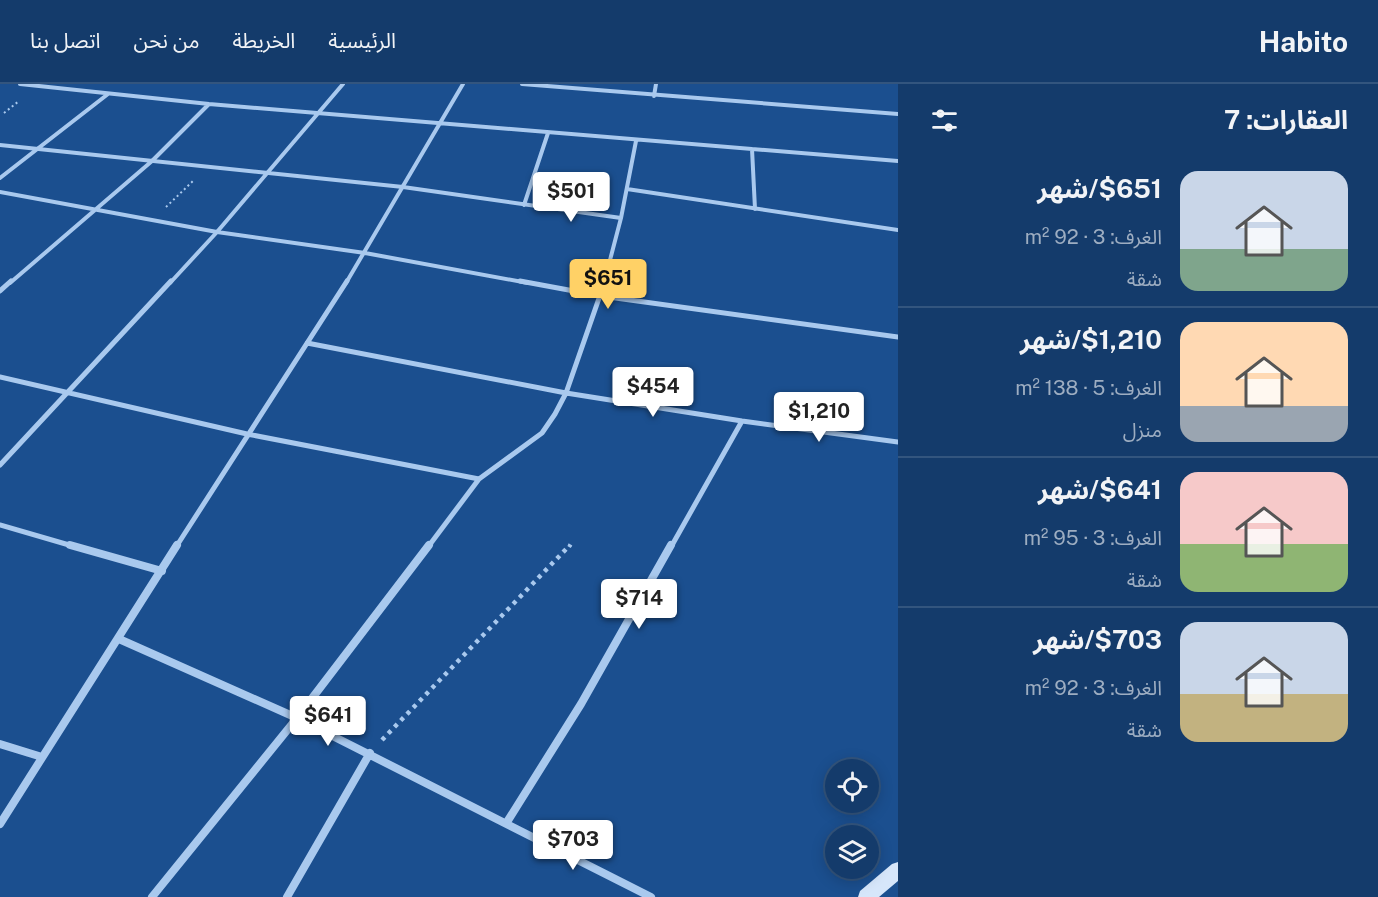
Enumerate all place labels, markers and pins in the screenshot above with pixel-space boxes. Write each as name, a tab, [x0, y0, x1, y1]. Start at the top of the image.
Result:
pin: $501	[535, 172, 607, 223]
pin: $651	[572, 259, 644, 310]
pin: $454	[617, 367, 689, 418]
pin: $1,210	[770, 392, 868, 443]
pin: $714	[603, 579, 675, 630]
pin: $641	[292, 696, 364, 747]
pin: $703	[537, 820, 609, 871]

